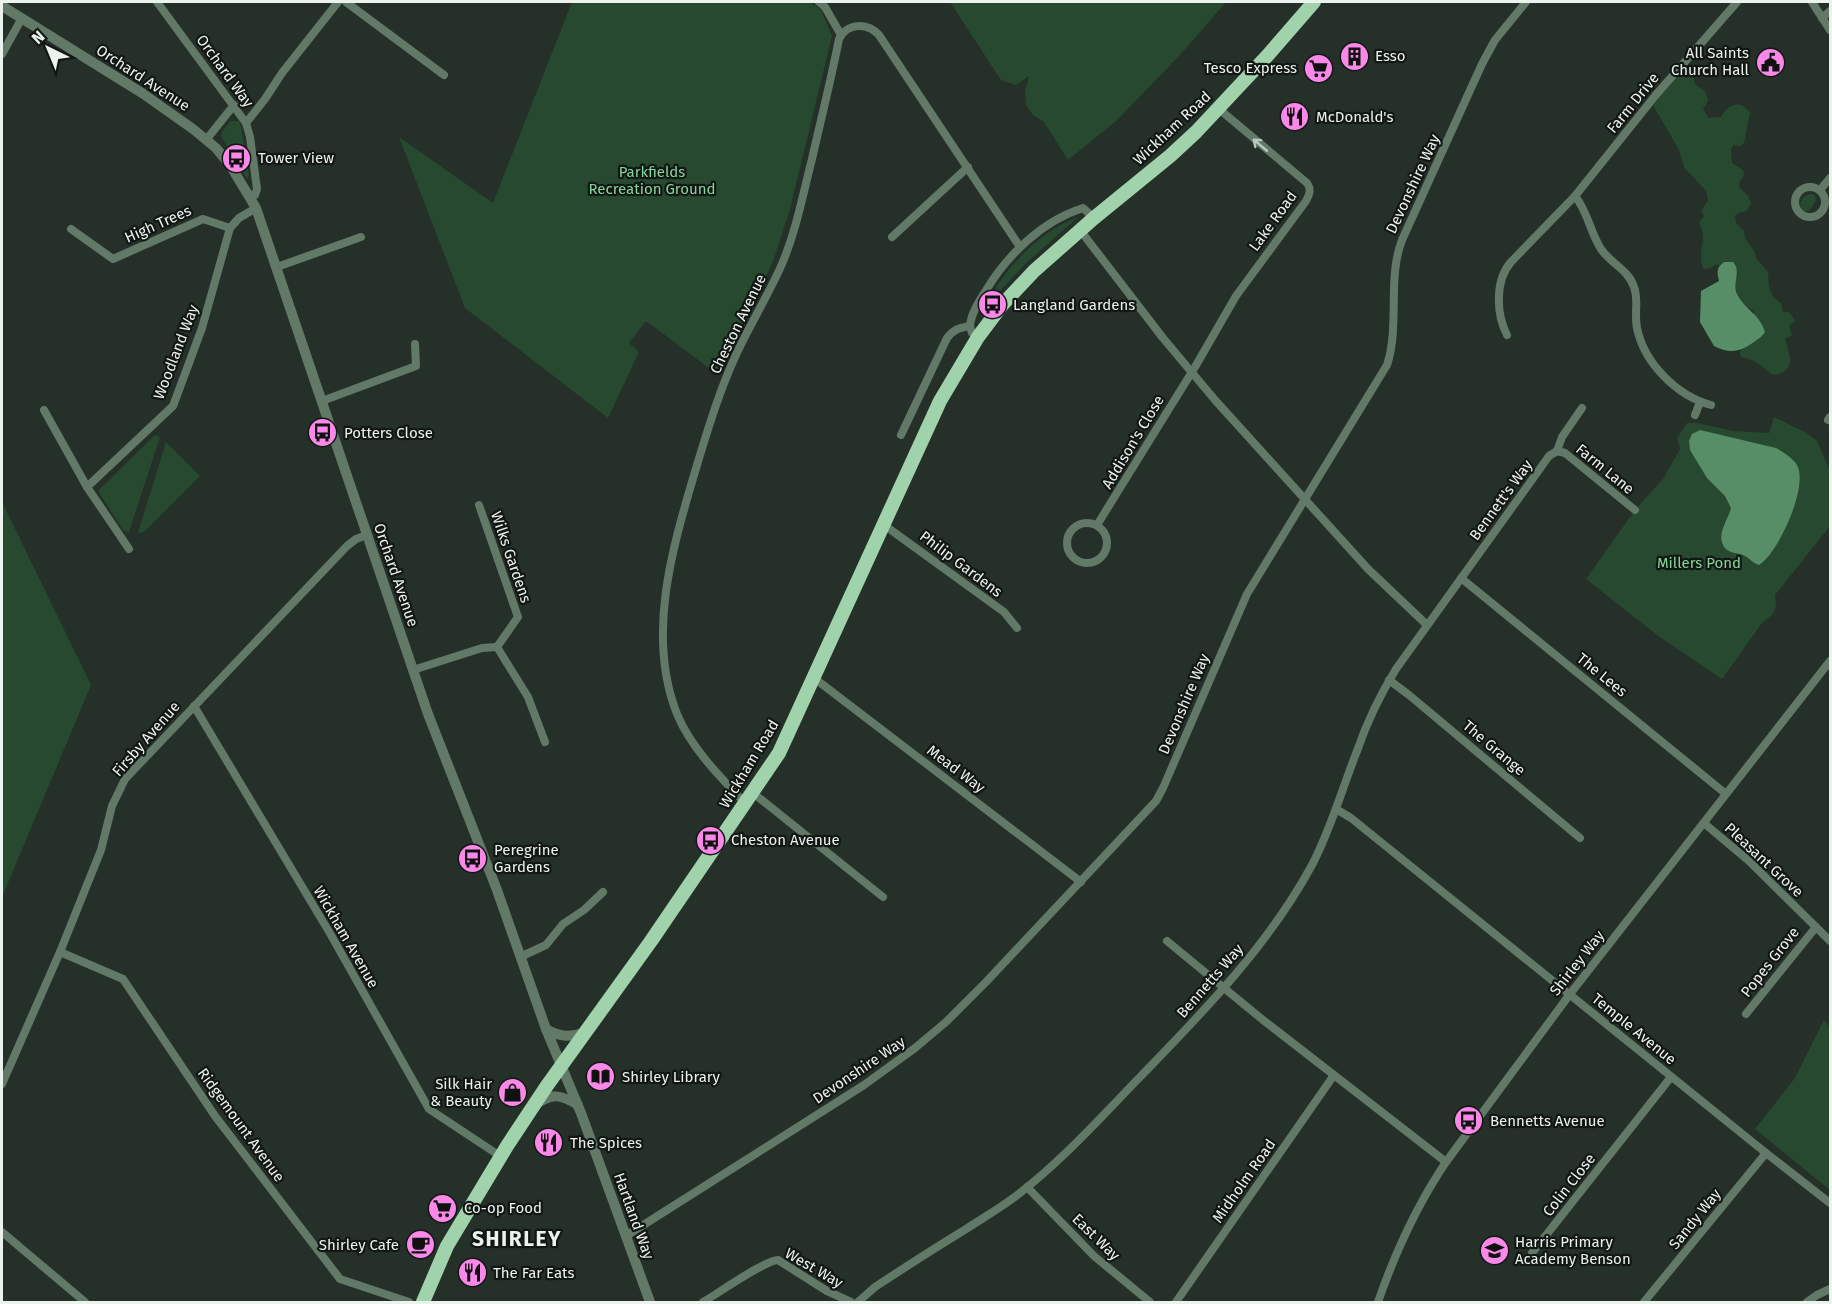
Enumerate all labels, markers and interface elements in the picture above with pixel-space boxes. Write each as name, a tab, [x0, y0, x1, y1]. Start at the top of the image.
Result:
north arrow	[18, 18, 78, 78]
text: N	[28, 27, 48, 48]
street label: Orchard Way	[193, 31, 258, 111]
building icon: Esso	[1338, 40, 1370, 72]
street label: Orchard Avenue	[93, 41, 193, 115]
place label: All Saints Church Hall	[1671, 44, 1750, 79]
public building icon: All Saints Church Hall	[1754, 46, 1786, 78]
place label: Esso	[1375, 47, 1406, 65]
supermarket icon: Tesco Express	[1302, 52, 1334, 84]
place label: Tesco Express	[1204, 59, 1297, 77]
street label: Farm Drive	[1603, 69, 1663, 137]
street label: Wickham Road	[1129, 87, 1215, 169]
restaurant icon: McDonald's	[1279, 101, 1311, 133]
place label: McDonald's	[1316, 108, 1394, 126]
street label: Devonshire Way	[1382, 131, 1444, 236]
one-way arrow	[1252, 138, 1268, 151]
bus stop icon: Tower View	[221, 142, 253, 174]
place label: Tower View	[258, 149, 334, 167]
park label: Parkfields Recreation Ground	[589, 163, 715, 198]
street label: Lake Road	[1245, 187, 1301, 255]
street label: High Trees	[122, 201, 194, 247]
street label: Cheston Avenue	[706, 271, 770, 377]
bus stop icon: Langland Gardens	[976, 289, 1008, 321]
place label: Langland Gardens	[1013, 296, 1135, 314]
street label: Woodland Way	[150, 301, 203, 402]
street label: Addison's Close	[1098, 392, 1168, 492]
bus stop icon: Potters Close	[307, 417, 339, 449]
place label: Potters Close	[344, 424, 433, 442]
street label: Farm Lane	[1572, 440, 1638, 498]
street label: Bennett's Way	[1466, 456, 1537, 544]
street label: Wilks Gardens	[487, 509, 535, 605]
street label: Orchard Avenue	[370, 521, 422, 629]
street label: Philip Gardens	[916, 527, 1006, 601]
park label: Millers Pond	[1657, 554, 1741, 572]
street label: The Lees	[1573, 649, 1631, 701]
street label: Devonshire Way	[1155, 650, 1214, 757]
street label: Firsby Avenue	[108, 698, 184, 780]
street label: Wickham Road	[716, 717, 782, 811]
street label: The Grange	[1459, 717, 1529, 779]
street label: Mead Way	[923, 741, 989, 797]
street label: Pleasant Grove	[1721, 819, 1807, 901]
bus stop icon: Cheston Avenue	[694, 824, 726, 856]
place label: Cheston Avenue	[731, 831, 840, 849]
place label: Peregrine Gardens	[494, 841, 559, 876]
bus stop icon: Peregrine Gardens	[457, 843, 489, 875]
street label: Wickham Avenue	[309, 883, 383, 991]
street label: Popes Grove	[1737, 923, 1803, 1001]
street label: Shirley Way	[1546, 926, 1608, 999]
street label: Bennetts Way	[1173, 940, 1247, 1022]
street label: Temple Avenue	[1588, 990, 1680, 1068]
street label: Devonshire Way	[809, 1032, 909, 1107]
library icon: Shirley Library	[585, 1061, 617, 1093]
street label: Ridgemount Avenue	[194, 1065, 288, 1185]
place label: Shirley Library	[622, 1068, 721, 1086]
place label: Silk Hair & Beauty	[430, 1075, 493, 1110]
shop icon: Silk Hair & Beauty	[497, 1077, 529, 1109]
bus stop icon: Bennetts Avenue	[1453, 1105, 1485, 1137]
place label: Bennetts Avenue	[1490, 1112, 1605, 1130]
restaurant icon: The Spices	[533, 1127, 565, 1159]
place label: The Spices	[570, 1134, 642, 1152]
street label: Midholm Road	[1208, 1136, 1280, 1226]
street label: Colin Close	[1539, 1150, 1599, 1220]
street label: Hartland Way	[610, 1170, 658, 1262]
street label: Sandy Way	[1665, 1185, 1725, 1253]
supermarket icon: Co-op Food	[427, 1192, 459, 1224]
place label: Co-op Food	[464, 1199, 542, 1217]
street label: East Way	[1068, 1210, 1124, 1265]
district label: SHIRLEY	[472, 1226, 562, 1252]
cafe icon: Shirley Cafe	[404, 1229, 436, 1261]
place label: Harris Primary Academy Benson	[1515, 1233, 1631, 1268]
school or university icon: Harris Primary Academy Benson	[1478, 1235, 1510, 1267]
place label: Shirley Cafe	[319, 1236, 399, 1254]
street label: West Way	[782, 1244, 847, 1292]
restaurant icon: The Far Eats	[456, 1257, 488, 1289]
place label: The Far Eats	[493, 1264, 575, 1282]

